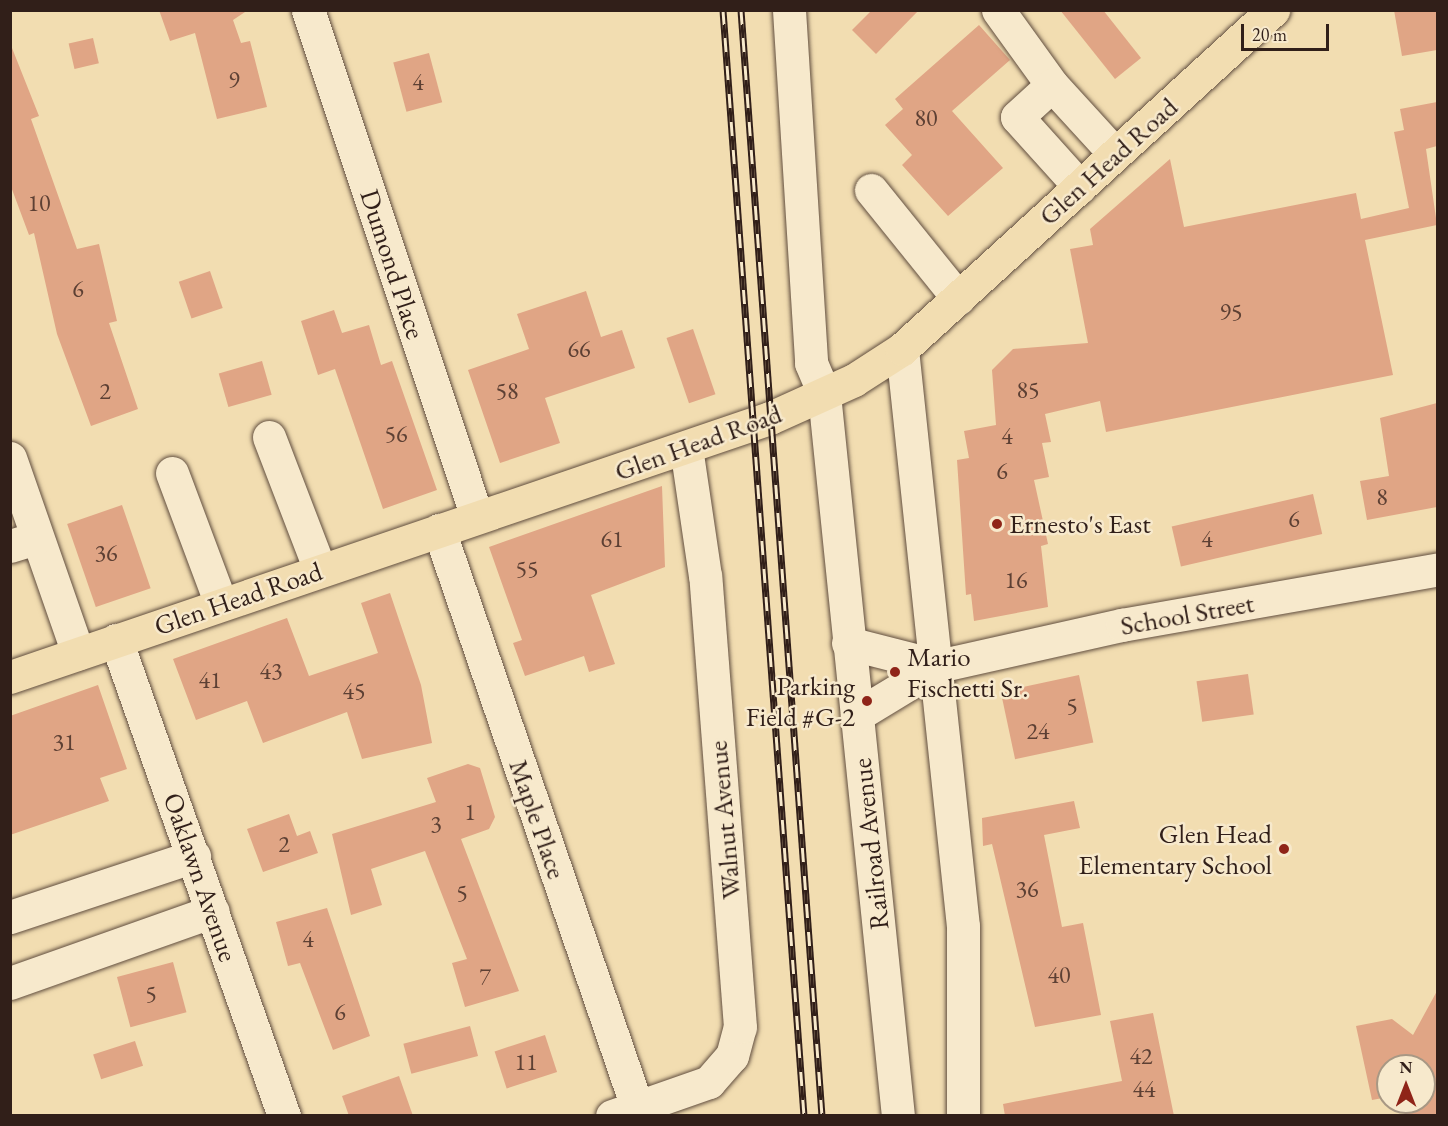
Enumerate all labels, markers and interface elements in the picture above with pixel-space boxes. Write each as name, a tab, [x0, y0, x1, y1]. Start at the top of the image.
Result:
scale bar	[1244, 12, 1332, 50]
text: 20 m	[1252, 23, 1287, 46]
house number: 9	[228, 66, 240, 94]
house number: 4	[412, 68, 424, 96]
street label: Glen Head Road	[1032, 90, 1184, 232]
house number: 80	[914, 104, 938, 132]
street label: Dumond Place	[354, 185, 432, 343]
house number: 10	[27, 189, 51, 217]
house number: 6	[72, 275, 84, 303]
house number: 95	[1219, 298, 1243, 326]
house number: 66	[567, 335, 591, 363]
house number: 85	[1016, 376, 1040, 404]
house number: 2	[99, 377, 111, 405]
house number: 58	[495, 377, 519, 405]
street label: Glen Head Road	[610, 397, 786, 487]
house number: 56	[384, 420, 408, 448]
house number: 4	[1001, 422, 1013, 450]
house number: 6	[996, 457, 1008, 485]
house number: 8	[1376, 483, 1388, 511]
house number: 6	[1288, 505, 1300, 533]
place label: Ernesto's East	[1009, 508, 1151, 540]
marker: Ernesto's East	[990, 517, 1004, 531]
house number: 61	[600, 525, 624, 553]
house number: 4	[1201, 525, 1213, 553]
house number: 36	[94, 539, 118, 567]
street label: Glen Head Road	[150, 554, 326, 642]
house number: 55	[515, 555, 539, 583]
house number: 16	[1004, 566, 1028, 594]
street label: School Street	[1118, 586, 1256, 642]
place label: Mario Fischetti Sr.	[907, 640, 1028, 703]
house number: 43	[259, 657, 283, 685]
marker: Mario Fischetti Sr.	[888, 665, 902, 679]
house number: 41	[198, 666, 222, 694]
place label: Parking Field #G-2	[746, 669, 855, 732]
house number: 45	[342, 677, 366, 705]
house number: 5	[1066, 692, 1078, 720]
marker: Parking Field #G-2	[860, 694, 874, 708]
house number: 24	[1026, 717, 1050, 745]
house number: 31	[52, 728, 76, 756]
street label: Walnut Avenue	[701, 739, 747, 901]
street label: Maple Place	[503, 755, 573, 883]
street label: Railroad Avenue	[845, 757, 895, 931]
street label: Oaklawn Avenue	[157, 788, 245, 966]
house number: 1	[464, 798, 476, 826]
house number: 3	[430, 810, 442, 838]
place label: Glen Head Elementary School	[1078, 817, 1272, 880]
house number: 2	[278, 830, 290, 858]
marker: Glen Head Elementary School	[1277, 842, 1291, 856]
house number: 36	[1015, 875, 1039, 903]
house number: 5	[456, 879, 468, 907]
house number: 4	[302, 925, 314, 953]
house number: 40	[1047, 961, 1071, 989]
house number: 7	[479, 963, 491, 991]
house number: 5	[145, 980, 157, 1008]
house number: 6	[334, 998, 346, 1026]
house number: 42	[1129, 1042, 1153, 1070]
house number: 11	[514, 1048, 538, 1076]
north arrow	[1376, 1054, 1436, 1114]
text: N	[1400, 1057, 1412, 1078]
house number: 44	[1132, 1075, 1156, 1103]

